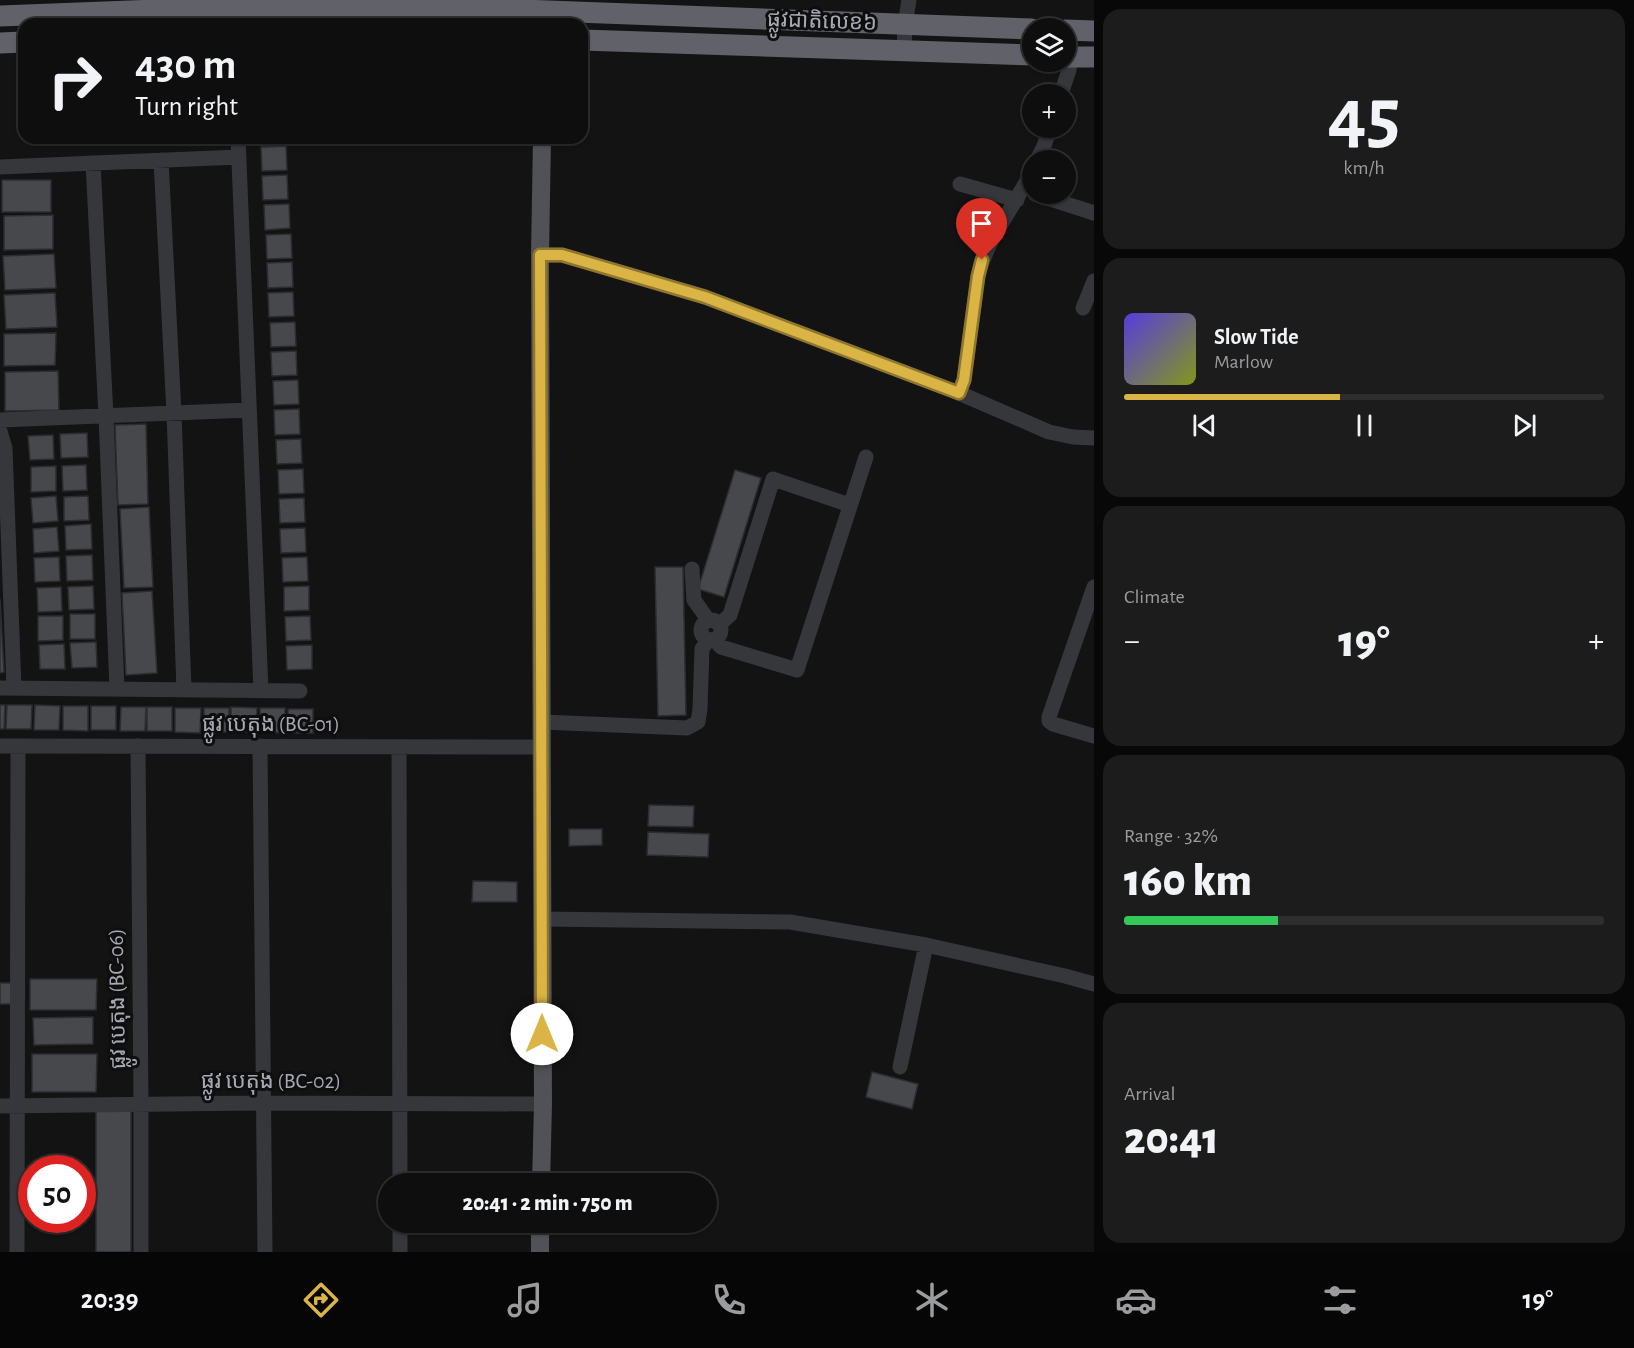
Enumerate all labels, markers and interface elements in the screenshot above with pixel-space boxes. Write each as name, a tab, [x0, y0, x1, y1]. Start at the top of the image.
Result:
street label: ផ្លូវជាតិលេខ៦	[766, 7, 877, 42]
map controls	[1022, 18, 1076, 204]
button: layers	[1022, 18, 1076, 72]
icon: right	[36, 42, 114, 120]
text: 430 m	[135, 44, 236, 86]
text: 45	[1328, 78, 1400, 156]
button: +	[1022, 84, 1076, 138]
text: Turn right	[135, 93, 238, 120]
button: −	[1022, 150, 1076, 204]
text: km/h	[1343, 158, 1385, 178]
pin	[956, 198, 1007, 260]
icon: arrive	[965, 207, 998, 240]
text: Slow Tide	[1214, 326, 1299, 348]
text: Marlow	[1214, 352, 1273, 372]
icon: previous	[1188, 409, 1221, 442]
icon: pause	[1348, 409, 1381, 442]
icon: next	[1508, 409, 1541, 442]
text: Climate	[1124, 587, 1185, 607]
text: 19°	[1338, 620, 1390, 665]
text: −	[1124, 625, 1140, 658]
text: +	[1588, 625, 1604, 658]
street label: ផ្លូវ បេតុង (BC-01)	[202, 713, 340, 744]
text: Range · 32%	[1124, 826, 1218, 846]
text: 160 km	[1124, 859, 1252, 904]
street label: ផ្លូវ បេតុង (BC-06)	[105, 928, 138, 1070]
position arrow	[510, 1002, 574, 1066]
street label: ផ្លូវ បេតុង (BC-02)	[201, 1070, 341, 1101]
text: Arrival	[1124, 1084, 1175, 1104]
text: 20:41	[1124, 1117, 1219, 1162]
speed limit sign: 50	[18, 1155, 96, 1233]
text: 20:41 · 2 min · 750 m	[462, 1192, 633, 1214]
icon: directions	[300, 1279, 342, 1321]
icon: music	[504, 1279, 546, 1321]
icon: phone	[708, 1279, 750, 1321]
icon: climate	[911, 1279, 953, 1321]
icon: car	[1115, 1279, 1157, 1321]
icon: filters	[1319, 1279, 1361, 1321]
text: 20:39	[81, 1286, 139, 1313]
text: 19°	[1522, 1286, 1553, 1313]

